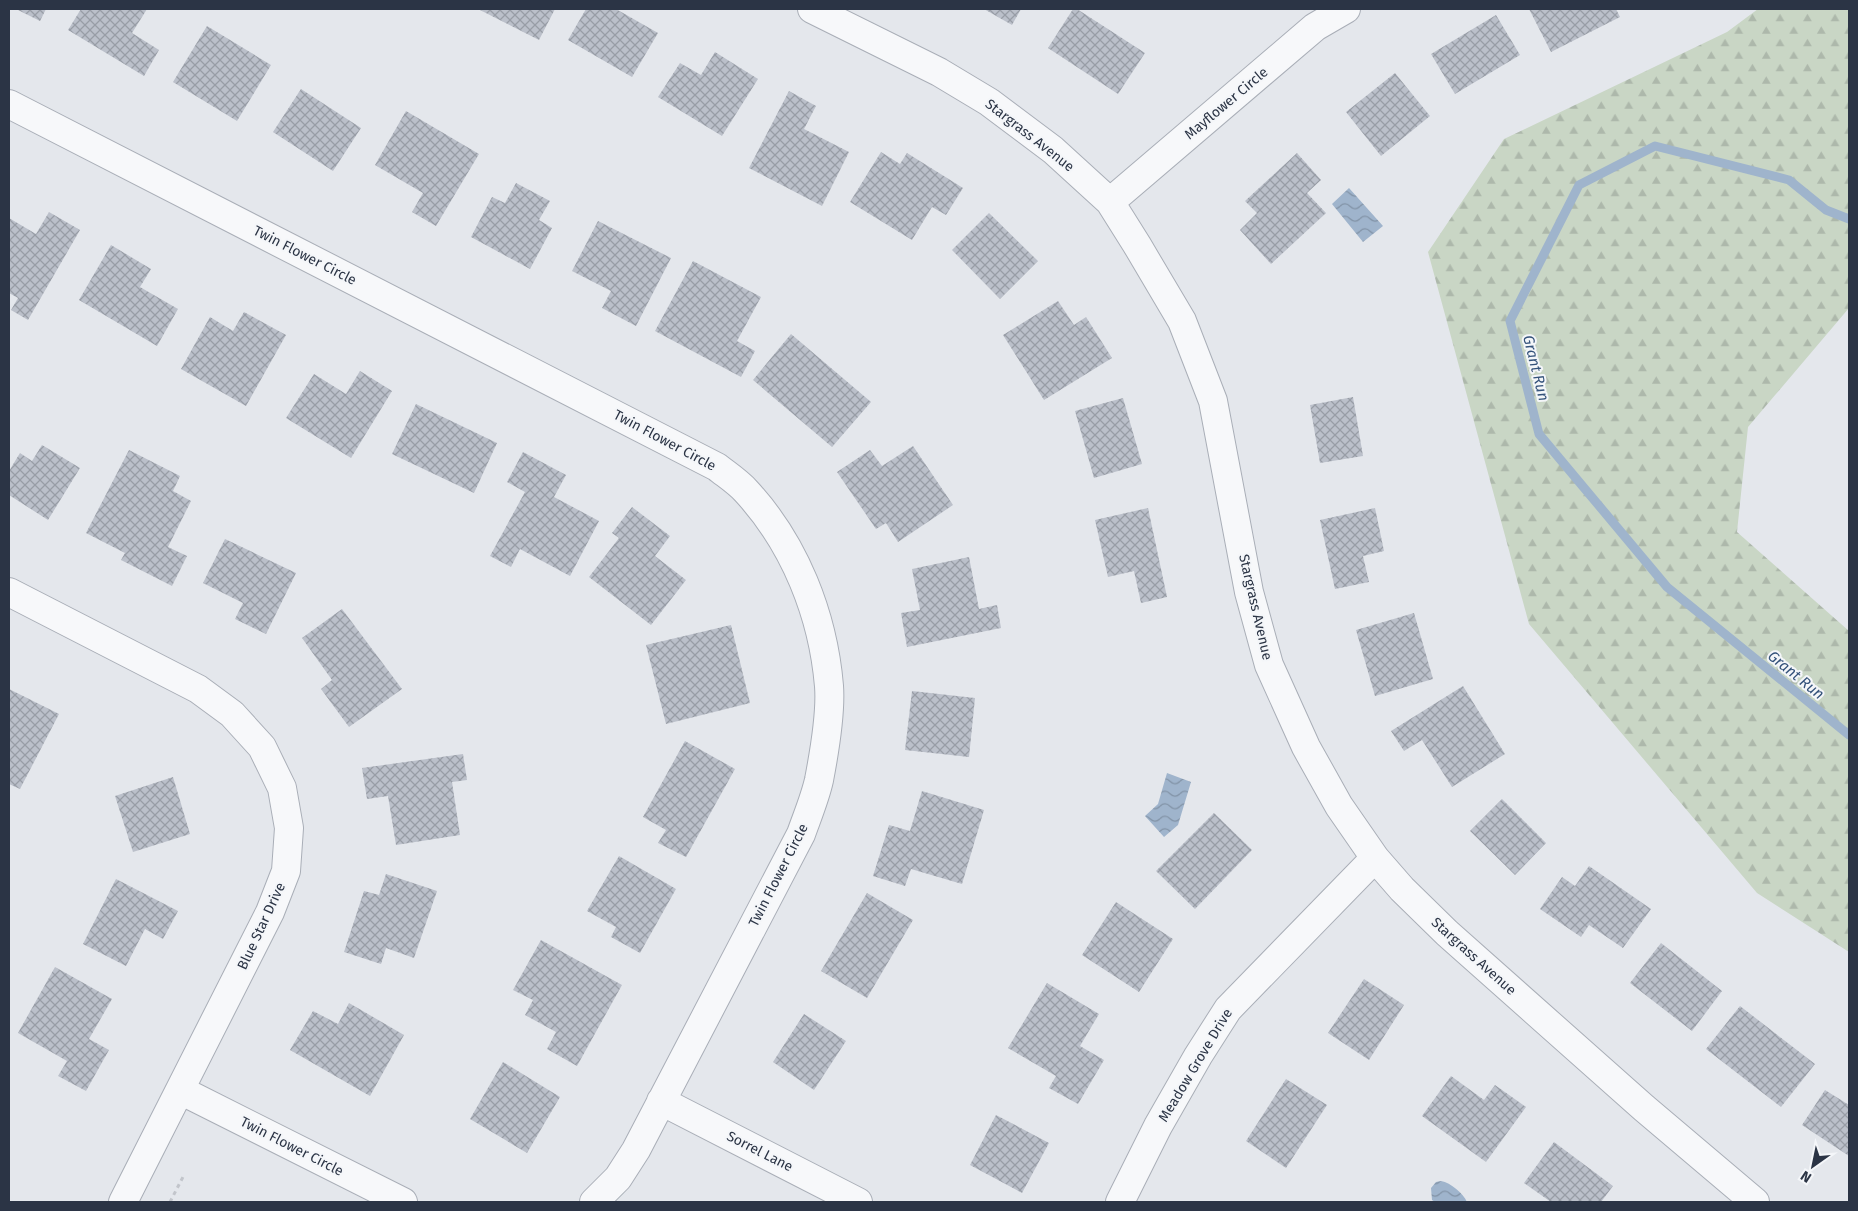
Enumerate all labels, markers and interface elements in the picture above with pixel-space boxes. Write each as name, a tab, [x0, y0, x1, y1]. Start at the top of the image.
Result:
street label: Mayflower Circle	[1181, 64, 1271, 143]
street label: Stargrass Avenue	[982, 95, 1078, 175]
street label: Twin Flower Circle	[250, 222, 359, 289]
water label: Grant Run	[1519, 333, 1553, 403]
street label: Twin Flower Circle	[611, 406, 719, 475]
street label: Stargrass Avenue	[1235, 552, 1276, 662]
water label: Grant Run	[1764, 647, 1828, 703]
street label: Twin Flower Circle	[745, 821, 812, 930]
street label: Blue Star Drive	[234, 880, 289, 973]
street label: Stargrass Avenue	[1428, 914, 1520, 999]
street label: Meadow Grove Drive	[1155, 1005, 1236, 1125]
street label: Twin Flower Circle	[237, 1113, 346, 1180]
street label: Sorrel Lane	[724, 1128, 796, 1175]
north arrow	[1788, 1141, 1838, 1191]
text: N	[1798, 1167, 1815, 1186]

